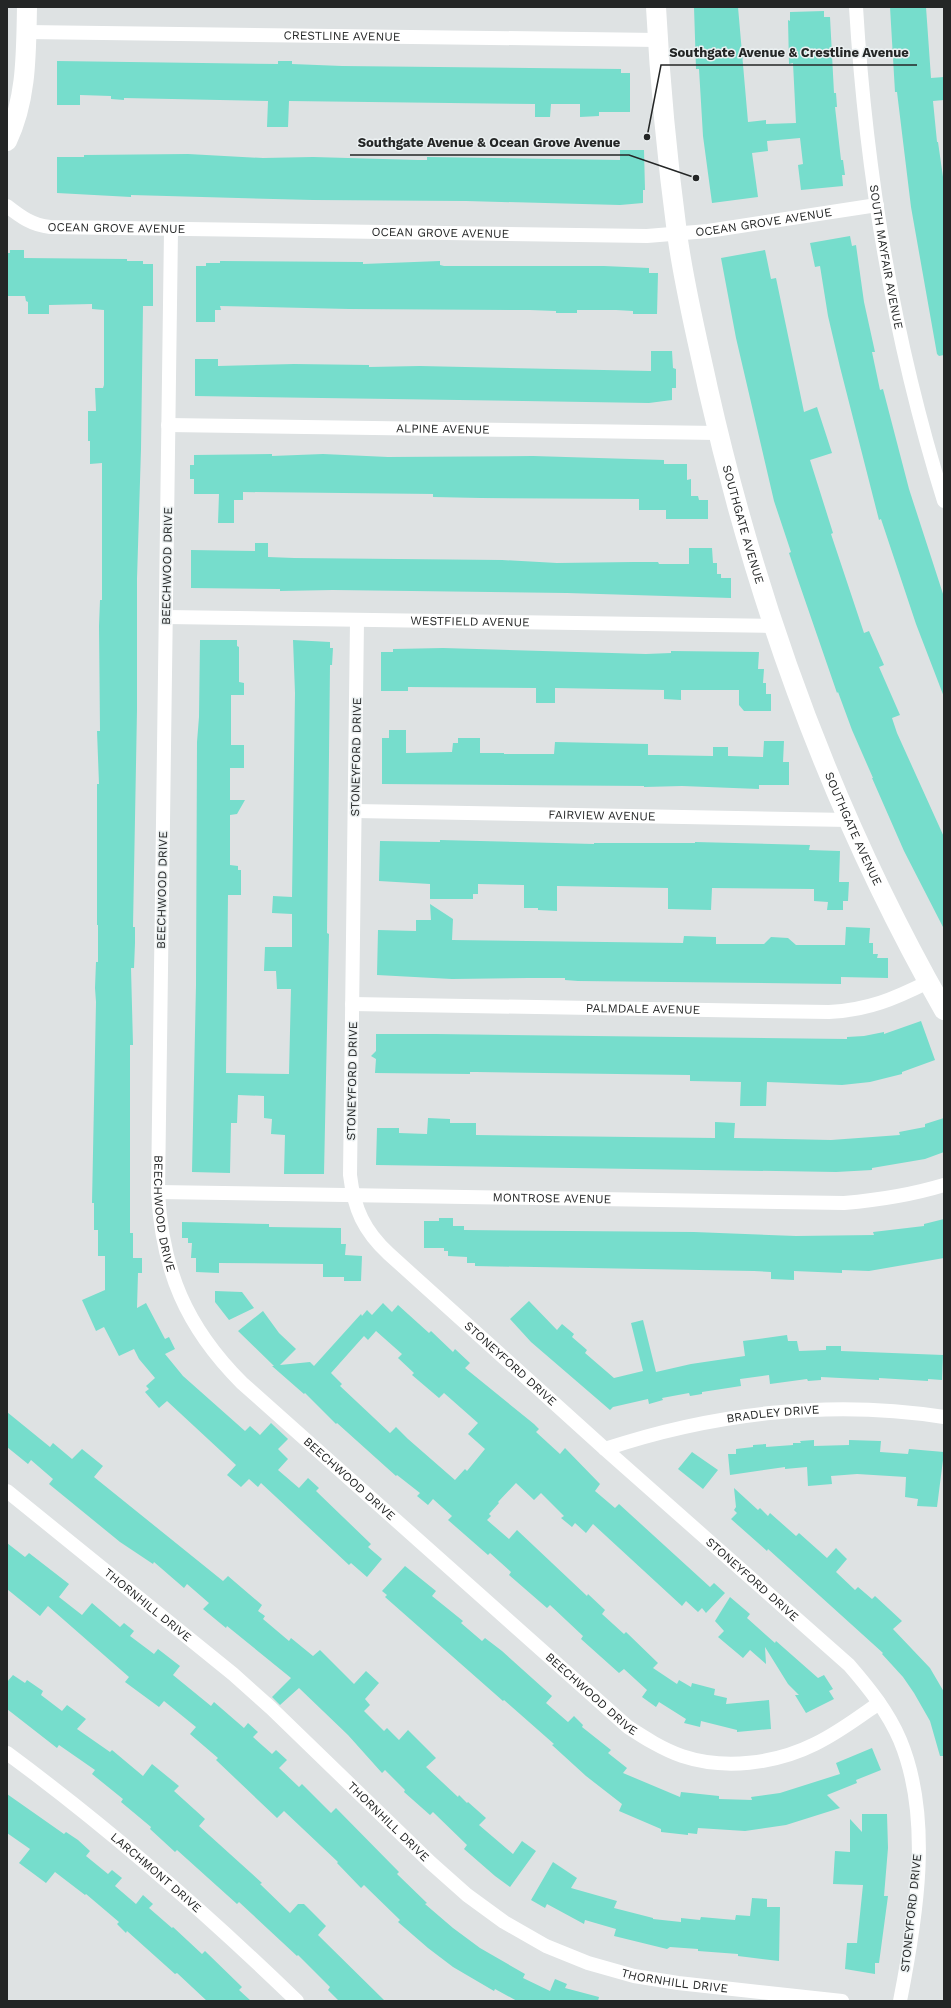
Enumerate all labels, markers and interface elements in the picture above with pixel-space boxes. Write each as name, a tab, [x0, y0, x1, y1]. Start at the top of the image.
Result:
street label: CRESTLINE AVENUE	[283, 28, 401, 44]
callout: Southgate Avenue & Crestline Avenue	[661, 40, 917, 65]
text: Southgate Avenue & Crestline Avenue	[669, 45, 909, 60]
callout: Southgate Avenue & Ocean Grove Avenue	[350, 130, 629, 155]
text: Southgate Avenue & Ocean Grove Avenue	[358, 135, 621, 150]
street label: SOUTH MAYFAIR AVENUE	[867, 184, 906, 331]
street label: OCEAN GROVE AVENUE	[695, 205, 833, 239]
street label: OCEAN GROVE AVENUE	[47, 220, 186, 236]
street label: OCEAN GROVE AVENUE	[371, 225, 510, 241]
street label: ALPINE AVENUE	[396, 421, 490, 437]
street label: SOUTHGATE AVENUE	[720, 463, 767, 586]
street label: BEECHWOOD DRIVE	[159, 507, 175, 625]
street label: WESTFIELD AVENUE	[410, 614, 530, 629]
street label: STONEYFORD DRIVE	[348, 697, 364, 817]
street label: SOUTHGATE AVENUE	[822, 770, 885, 888]
street label: FAIRVIEW AVENUE	[548, 808, 656, 823]
street label: BEECHWOOD DRIVE	[154, 831, 170, 949]
street label: PALMDALE AVENUE	[586, 1001, 701, 1017]
street label: STONEYFORD DRIVE	[344, 1021, 360, 1141]
street label: BEECHWOOD DRIVE	[151, 1155, 178, 1274]
street label: MONTROSE AVENUE	[492, 1190, 612, 1206]
street label: STONEYFORD DRIVE	[462, 1319, 560, 1409]
street label: BRADLEY DRIVE	[725, 1403, 820, 1426]
street label: BEECHWOOD DRIVE	[301, 1434, 398, 1523]
street label: STONEYFORD DRIVE	[703, 1535, 802, 1624]
street label: THORNHILL DRIVE	[101, 1565, 194, 1645]
street label: BEECHWOOD DRIVE	[543, 1650, 640, 1738]
street label: THORNHILL DRIVE	[345, 1779, 432, 1864]
street label: LARCHMONT DRIVE	[108, 1830, 204, 1915]
street label: STONEYFORD DRIVE	[898, 1853, 924, 1973]
street label: THORNHILL DRIVE	[620, 1966, 729, 1995]

